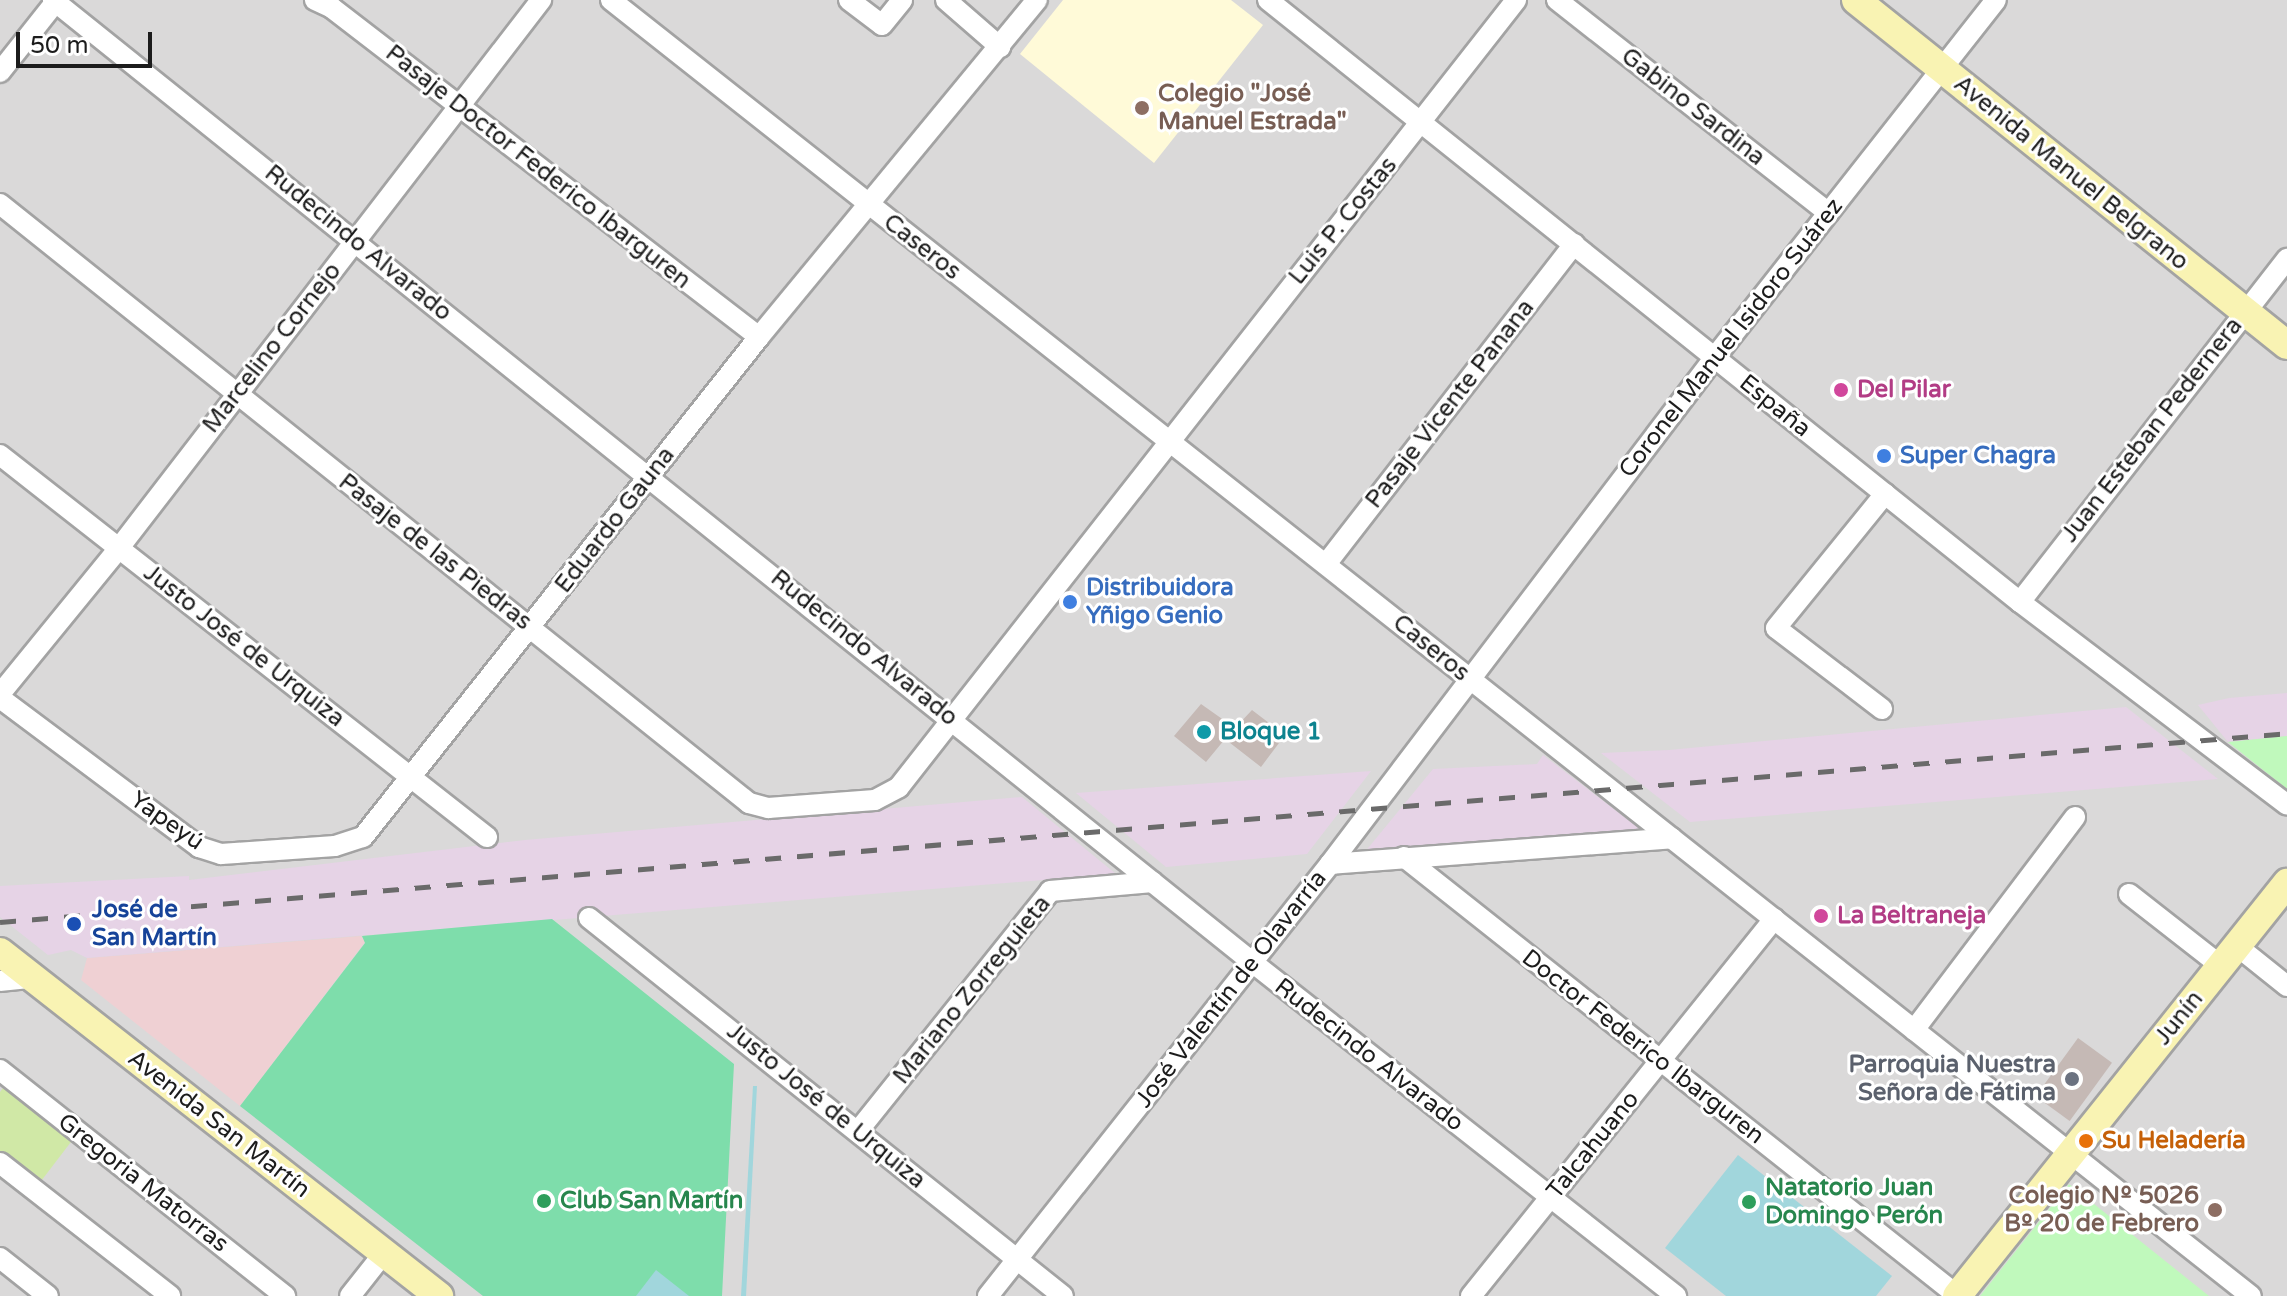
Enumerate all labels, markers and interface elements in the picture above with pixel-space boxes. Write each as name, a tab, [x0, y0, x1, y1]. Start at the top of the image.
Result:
scale bar	[20, 16, 156, 66]
text: 50 m	[30, 31, 88, 60]
street label: Pasaje Doctor Federico Ibarguren	[380, 39, 696, 295]
street label: Gabino Sardina	[1615, 42, 1771, 172]
street label: Avenida Manuel Belgrano	[1948, 70, 2194, 276]
place label: Colegio "José Manuel Estrada"	[1158, 80, 1347, 136]
marker: Colegio "José Manuel Estrada"	[1133, 99, 1151, 117]
street label: Luis P. Costas	[1283, 152, 1403, 290]
street label: Rudecindo Alvarado	[259, 159, 457, 327]
street label: Coronel Manuel Isidoro Suárez	[1613, 192, 1849, 484]
street label: Caseros	[878, 208, 966, 286]
street label: Marcelino Cornejo	[197, 257, 347, 439]
street label: Pasaje Vicente Panana	[1360, 294, 1540, 514]
street label: Juan Esteban Pedernera	[2055, 312, 2249, 548]
street label: España	[1734, 369, 1816, 443]
place label: Del Pilar	[1857, 376, 1951, 404]
marker: Del Pilar	[1832, 381, 1850, 399]
street label: Eduardo Gauna	[549, 441, 681, 599]
place label: Super Chagra	[1900, 442, 2056, 470]
marker: Super Chagra	[1875, 447, 1893, 465]
street label: Pasaje de las Piedras	[333, 468, 537, 636]
street label: Justo José de Urquiza	[138, 559, 350, 733]
street label: Rudecindo Alvarado	[765, 564, 963, 732]
place label: Distribuidora Yñigo Genio	[1086, 574, 1234, 630]
marker: Distribuidora Yñigo Genio	[1061, 593, 1079, 611]
street label: Caseros	[1387, 608, 1475, 688]
place label: Bloque 1	[1220, 718, 1322, 746]
marker: Bloque 1	[1195, 723, 1213, 741]
street label: Yapeyú	[125, 785, 209, 857]
street label: José Valentín de Olavarría	[1129, 865, 1333, 1113]
street label: Mariano Zorreguieta	[887, 890, 1057, 1090]
place label: José de San Martín	[92, 896, 217, 952]
place label: La Beltraneja	[1837, 902, 1986, 930]
marker: La Beltraneja	[1812, 907, 1830, 925]
marker: José de San Martín	[63, 913, 85, 935]
street label: Doctor Federico Ibarguren	[1516, 943, 1770, 1151]
street label: Rudecindo Alvarado	[1269, 972, 1469, 1138]
street label: Junín	[2149, 985, 2209, 1051]
street label: Justo José de Urquiza	[721, 1017, 931, 1195]
street label: Avenida San Martín	[122, 1044, 316, 1204]
place label: Parroquia Nuestra Señora de Fátima	[1848, 1051, 2056, 1107]
marker: Parroquia Nuestra Señora de Fátima	[2063, 1070, 2081, 1088]
street label: Talcahuano	[1541, 1085, 1645, 1205]
street label: Gregoria Matorras	[52, 1107, 234, 1259]
place label: Su Heladería	[2102, 1127, 2246, 1155]
marker: Su Heladería	[2077, 1132, 2095, 1150]
place label: Natatorio Juan Domingo Perón	[1765, 1174, 1943, 1230]
place label: Colegio Nº 5026 Bº 20 de Febrero	[2004, 1182, 2199, 1238]
place label: Club San Martín	[560, 1187, 743, 1215]
marker: Club San Martín	[535, 1192, 553, 1210]
marker: Natatorio Juan Domingo Perón	[1740, 1193, 1758, 1211]
marker: Colegio Nº 5026 Bº 20 de Febrero	[2206, 1201, 2224, 1219]

